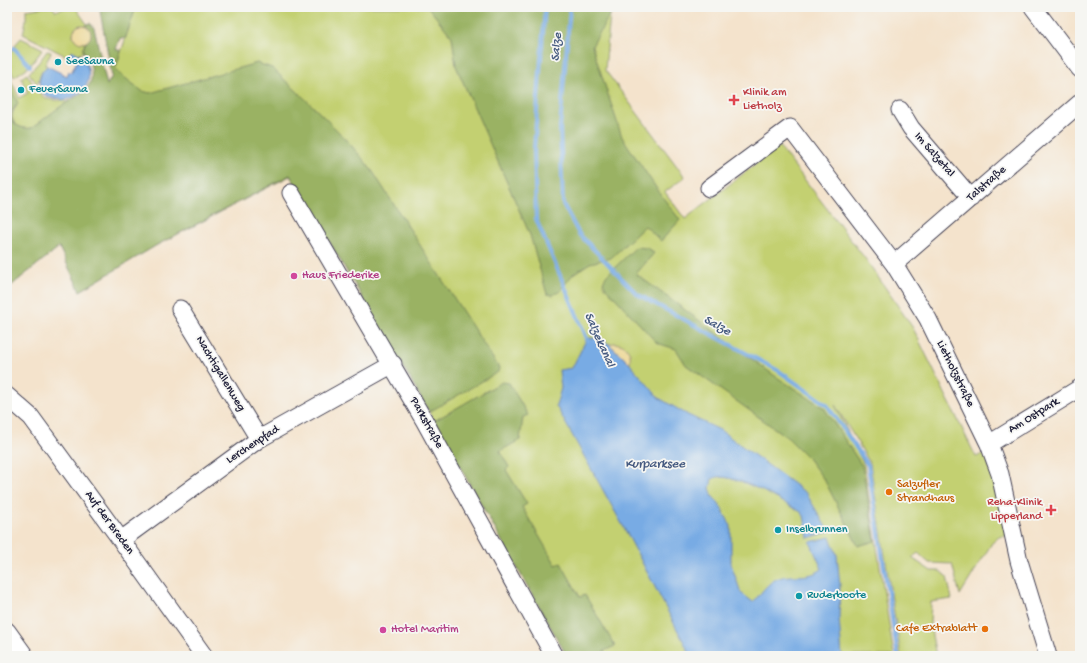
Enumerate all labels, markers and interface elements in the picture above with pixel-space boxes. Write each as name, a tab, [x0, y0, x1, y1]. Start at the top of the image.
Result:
water label: Salze	[548, 31, 566, 62]
place label: SeeSauna	[66, 55, 115, 69]
marker: SeeSauna	[53, 57, 63, 67]
place label: FeuerSauna	[28, 83, 88, 97]
marker: FeuerSauna	[16, 85, 26, 95]
place label: Klinik am Lietholz	[743, 86, 787, 114]
marker: Klinik am Lietholz	[728, 94, 740, 106]
street label: Im Salzetal	[911, 130, 957, 181]
street label: Talstraße	[964, 163, 1010, 206]
place label: Haus Friederike	[302, 269, 380, 283]
marker: Haus Friederike	[289, 271, 299, 281]
water label: Salzekanal	[580, 311, 618, 370]
water label: Salze	[701, 313, 734, 340]
street label: Nachtigallenweg	[192, 334, 248, 414]
street label: Lietholzstraße	[933, 338, 978, 410]
street label: Parkstraße	[406, 394, 446, 452]
street label: Am Ostpark	[1006, 394, 1063, 437]
street label: Lerchenpfad	[224, 422, 283, 467]
water label: Kurparksee	[625, 457, 686, 472]
place label: Salzufler Strandhaus	[897, 478, 955, 506]
marker: Salzufler Strandhaus	[884, 487, 894, 497]
street label: Auf der Breden	[81, 489, 137, 558]
place label: Reha-Klinik Lipperland	[987, 496, 1044, 524]
marker: Reha-Klinik Lipperland	[1045, 504, 1057, 516]
place label: Inselbrunnen	[786, 523, 848, 537]
marker: Inselbrunnen	[773, 525, 783, 535]
place label: Ruderboote	[807, 589, 867, 603]
marker: Ruderboote	[794, 591, 804, 601]
place label: Cafe Extrablatt	[896, 622, 978, 636]
place label: Hotel Maritim	[391, 623, 459, 637]
marker: Cafe Extrablatt	[980, 624, 990, 634]
marker: Hotel Maritim	[378, 625, 388, 635]

